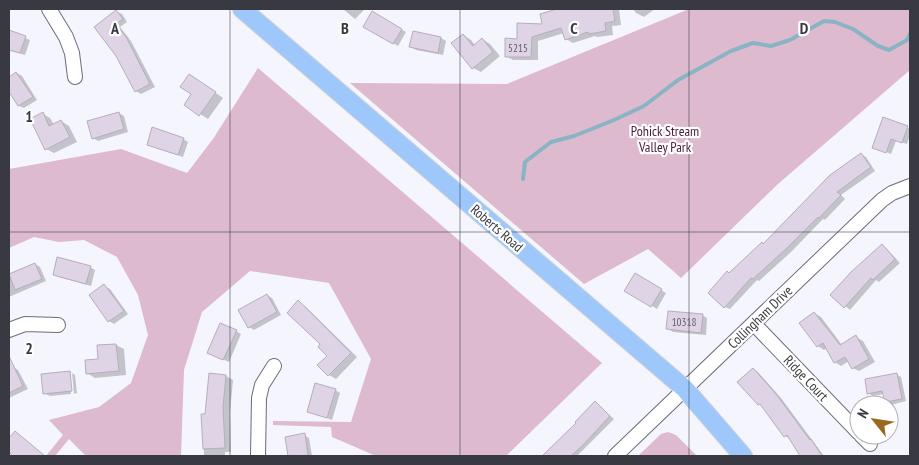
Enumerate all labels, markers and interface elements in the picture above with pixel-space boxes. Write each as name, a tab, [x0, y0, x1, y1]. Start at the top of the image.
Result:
text: A	[110, 18, 120, 38]
text: B	[341, 18, 349, 38]
text: C	[570, 18, 578, 38]
text: D	[800, 18, 809, 38]
house number: 5215	[508, 41, 528, 55]
text: 1	[25, 106, 33, 126]
park label: Pohick Stream Valley Park	[631, 122, 699, 156]
street label: Roberts Road	[467, 200, 527, 256]
street label: Collingham Drive	[724, 282, 796, 352]
house number: 10318	[672, 315, 696, 329]
text: 2	[25, 338, 33, 358]
street label: Ridge Court	[780, 351, 832, 405]
north arrow	[849, 395, 899, 445]
text: N	[853, 406, 872, 421]

